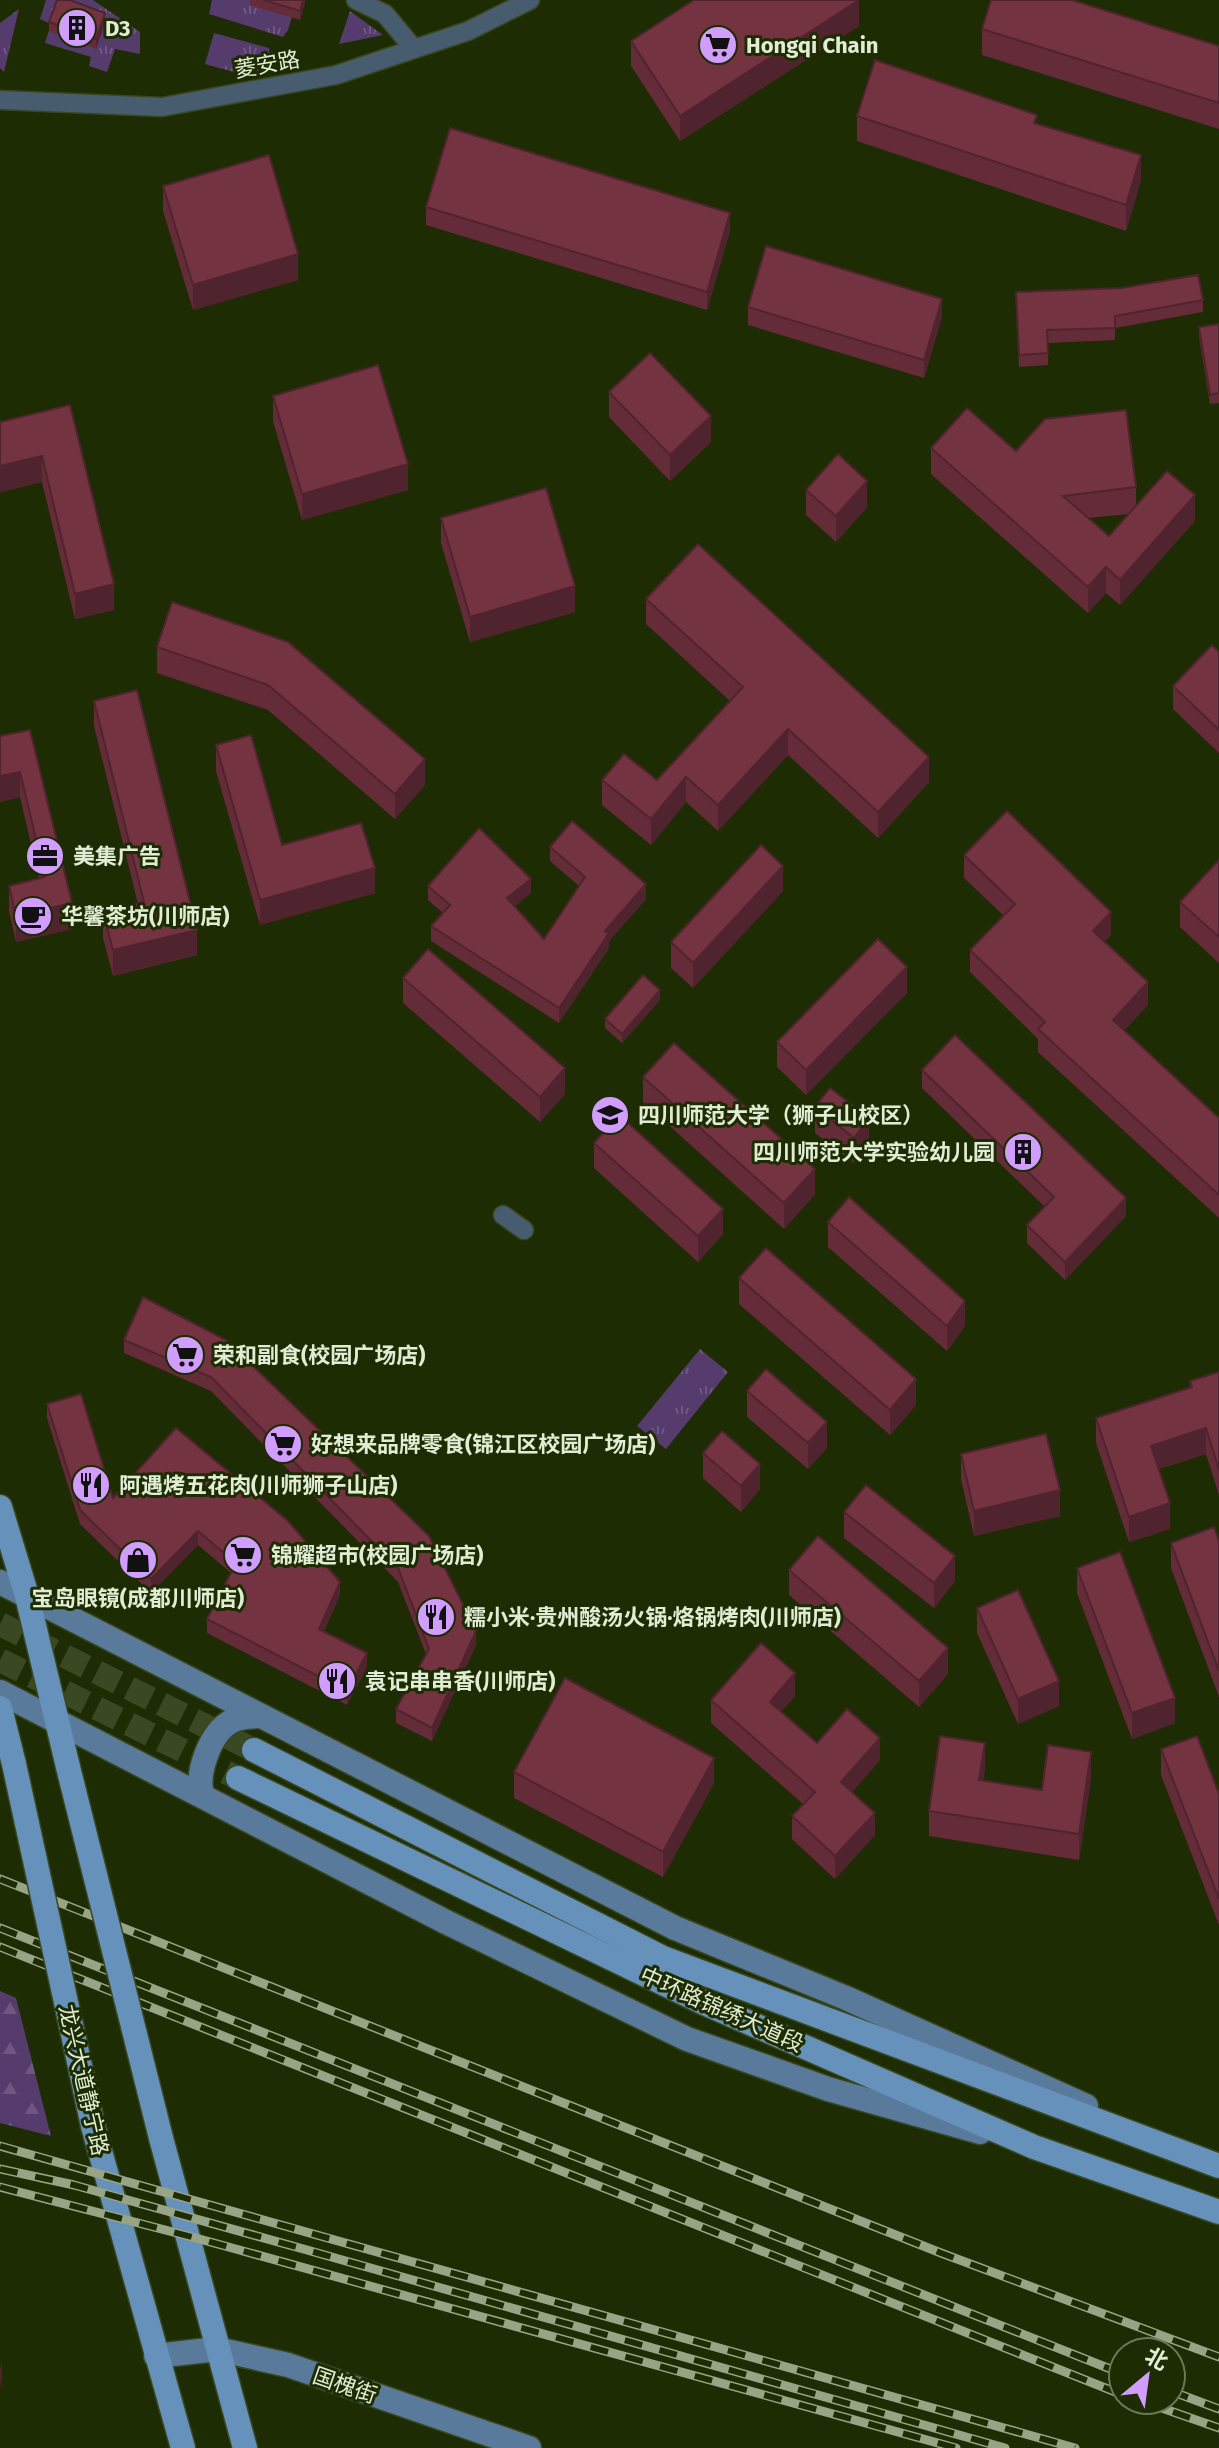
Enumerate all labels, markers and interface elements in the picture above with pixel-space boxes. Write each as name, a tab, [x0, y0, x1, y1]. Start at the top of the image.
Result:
building icon: D3	[56, 7, 98, 49]
place label: D3	[105, 15, 130, 42]
supermarket icon: Hongqi Chain	[697, 24, 739, 66]
place label: Hongqi Chain	[746, 32, 879, 59]
street label: 菱安路	[232, 45, 302, 84]
office icon: 美集广告	[24, 835, 66, 877]
place label: 美集广告	[73, 843, 161, 870]
cafe icon: 华馨茶坊(川师店)	[12, 895, 54, 937]
place label: 华馨茶坊(川师店)	[61, 903, 229, 930]
school or university icon: 四川师范大学（狮子山校区）	[589, 1094, 631, 1136]
place label: 四川师范大学（狮子山校区）	[638, 1102, 924, 1129]
building icon: 四川师范大学实验幼儿园	[1002, 1131, 1044, 1173]
place label: 四川师范大学实验幼儿园	[753, 1139, 995, 1166]
supermarket icon: 荣和副食(校园广场店)	[164, 1334, 206, 1376]
place label: 荣和副食(校园广场店)	[213, 1342, 425, 1369]
supermarket icon: 好想来品牌零食(锦江区校园广场店)	[262, 1423, 304, 1465]
place label: 好想来品牌零食(锦江区校园广场店)	[311, 1431, 655, 1458]
restaurant icon: 阿遇烤五花肉(川师狮子山店)	[70, 1464, 112, 1506]
place label: 阿遇烤五花肉(川师狮子山店)	[119, 1472, 397, 1499]
supermarket icon: 锦耀超市(校园广场店)	[222, 1534, 264, 1576]
shop icon: 宝岛眼镜(成都川师店)	[117, 1539, 159, 1581]
place label: 锦耀超市(校园广场店)	[271, 1542, 483, 1569]
place label: 宝岛眼镜(成都川师店)	[32, 1585, 244, 1612]
restaurant icon: 糯小米·贵州酸汤火锅·烙锅烤肉(川师店)	[415, 1596, 457, 1638]
place label: 糯小米·贵州酸汤火锅·烙锅烤肉(川师店)	[464, 1604, 841, 1631]
restaurant icon: 袁记串串香(川师店)	[316, 1660, 358, 1702]
place label: 袁记串串香(川师店)	[365, 1668, 555, 1695]
street label: 中环路锦绣大道段	[636, 1961, 808, 2058]
street label: 龙兴大道静宁路	[53, 2002, 114, 2158]
north arrow	[1107, 2336, 1187, 2416]
text: 北	[1140, 2342, 1173, 2376]
street label: 国槐街	[309, 2362, 380, 2409]

